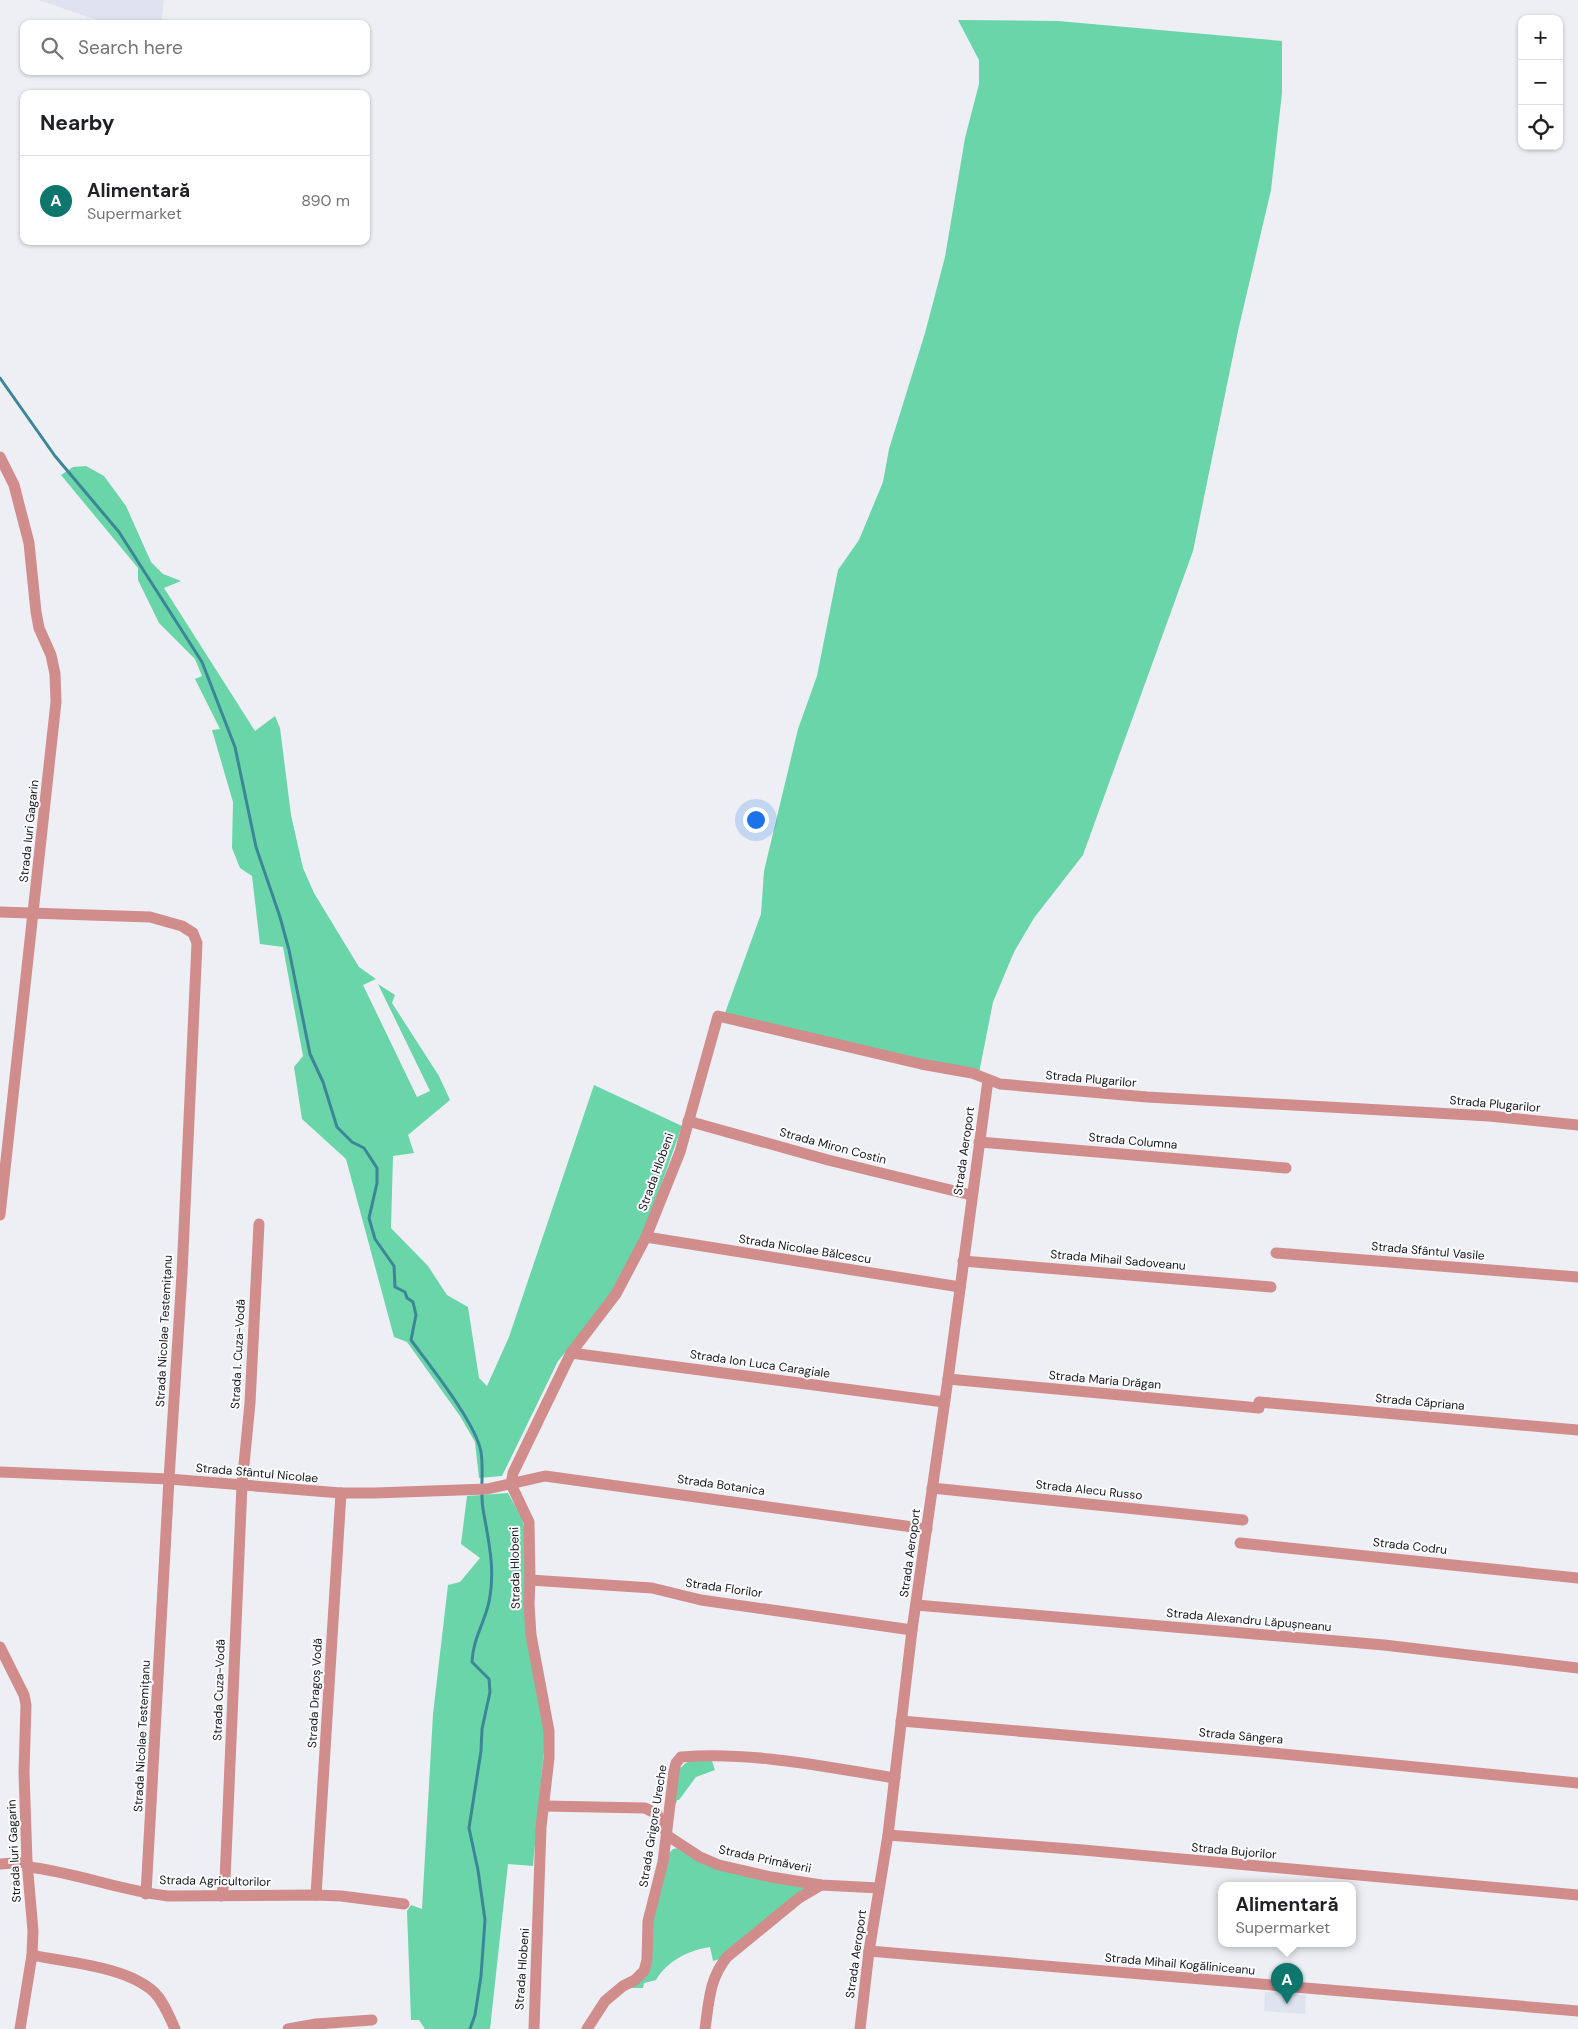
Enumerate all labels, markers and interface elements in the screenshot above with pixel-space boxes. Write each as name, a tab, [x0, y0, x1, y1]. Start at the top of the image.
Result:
map controls	[1518, 15, 1563, 150]
button: +	[1518, 15, 1563, 60]
search box	[20, 20, 370, 75]
icon: search	[38, 34, 66, 62]
text: Search here	[78, 35, 183, 60]
button: −	[1518, 60, 1563, 105]
button: locate	[1518, 105, 1563, 150]
text: Nearby	[40, 109, 114, 137]
text: Alimentară	[87, 178, 190, 203]
text: A	[50, 190, 62, 211]
text: 890 m	[301, 190, 350, 211]
text: Supermarket	[87, 203, 182, 224]
street label: Strada Iuri Gagarin	[16, 779, 42, 883]
your location	[743, 807, 769, 833]
street label: Strada Plugarilor	[1045, 1067, 1138, 1091]
street label: Strada Plugarilor	[1449, 1092, 1542, 1116]
street label: Strada Aeroport	[950, 1105, 978, 1196]
street label: Strada Miron Costin	[778, 1124, 888, 1168]
street label: Strada Columna	[1088, 1129, 1178, 1153]
street label: Strada Hlobeni	[634, 1131, 678, 1213]
street label: Strada Nicolae Bălcescu	[738, 1231, 873, 1267]
street label: Strada Sfântul Vasile	[1371, 1238, 1486, 1264]
street label: Strada Mihail Sadoveanu	[1050, 1246, 1187, 1274]
street label: Strada Nicolae Testemițanu	[152, 1254, 176, 1408]
street label: Strada I. Cuza-Vodă	[227, 1299, 249, 1409]
street label: Strada Ion Luca Caragiale	[689, 1346, 831, 1382]
street label: Strada Maria Drăgan	[1048, 1367, 1162, 1393]
street label: Strada Căpriana	[1375, 1390, 1465, 1414]
street label: Strada Sfântul Nicolae	[195, 1460, 319, 1486]
street label: Strada Botanica	[676, 1471, 766, 1499]
street label: Strada Alecu Russo	[1035, 1476, 1143, 1504]
street label: Strada Aeroport	[896, 1507, 924, 1598]
street label: Strada Hlobeni	[506, 1527, 524, 1609]
street label: Strada Codru	[1372, 1534, 1448, 1558]
street label: Strada Florilor	[684, 1575, 764, 1601]
street label: Strada Alexandru Lăpușneanu	[1166, 1605, 1332, 1635]
street label: Strada Dragoș Vodă	[304, 1638, 326, 1748]
street label: Strada Cuza-Vodă	[209, 1639, 229, 1741]
street label: Strada Nicolae Testemițanu	[130, 1659, 154, 1813]
street label: Strada Sângera	[1198, 1724, 1284, 1748]
street label: Strada Grigore Ureche	[635, 1764, 671, 1888]
street label: Strada Iuri Gagarin	[3, 1799, 25, 1903]
street label: Strada Bujorilor	[1191, 1839, 1278, 1863]
street label: Strada Primăverii	[717, 1841, 813, 1877]
street label: Strada Agricultorilor	[159, 1872, 271, 1890]
popup	[1218, 1882, 1356, 1947]
text: Alimentară	[1235, 1892, 1339, 1917]
street label: Strada Aeroport	[842, 1908, 870, 1999]
text: Supermarket	[1235, 1917, 1330, 1938]
street label: Strada Hlobeni	[511, 1927, 533, 2010]
street label: Strada Mihail Kogăliniceanu	[1104, 1949, 1256, 1979]
pin: A	[1271, 1963, 1303, 2004]

